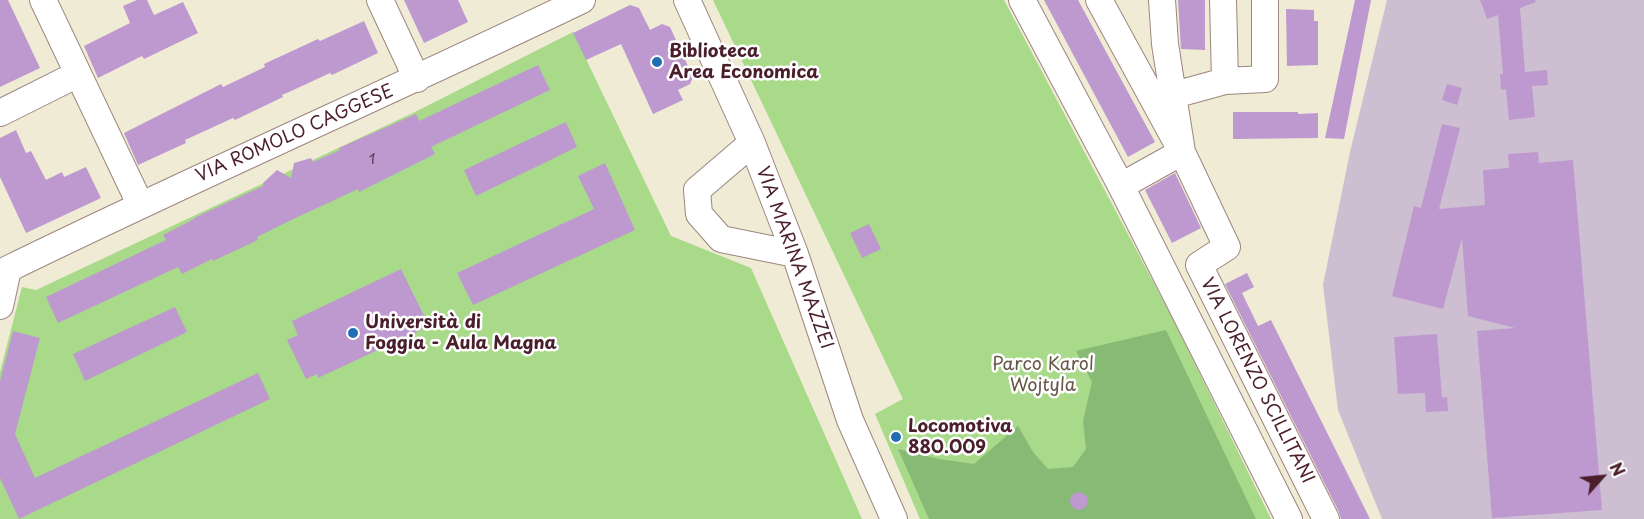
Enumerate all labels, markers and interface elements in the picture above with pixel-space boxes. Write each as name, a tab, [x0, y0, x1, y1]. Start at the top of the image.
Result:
place label: Biblioteca Area Economica	[669, 41, 819, 84]
marker: Biblioteca Area Economica	[650, 55, 664, 69]
street label: VIA ROMOLO CAGGESE	[193, 81, 397, 187]
house number: 1	[369, 151, 375, 169]
street label: VIA MARINA MAZZEI	[751, 164, 837, 352]
street label: VIA LORENZO SCILLITANI	[1196, 275, 1318, 487]
place label: Università di Foggia - Aula Magna	[365, 312, 557, 354]
marker: Università di Foggia - Aula Magna	[346, 326, 360, 340]
park label: Parco Karol Wojtyla	[992, 354, 1094, 397]
place label: Locomotiva 880.009	[908, 416, 1013, 458]
marker: Locomotiva 880.009	[889, 430, 903, 444]
north arrow	[1572, 447, 1632, 507]
text: N	[1604, 458, 1632, 480]

